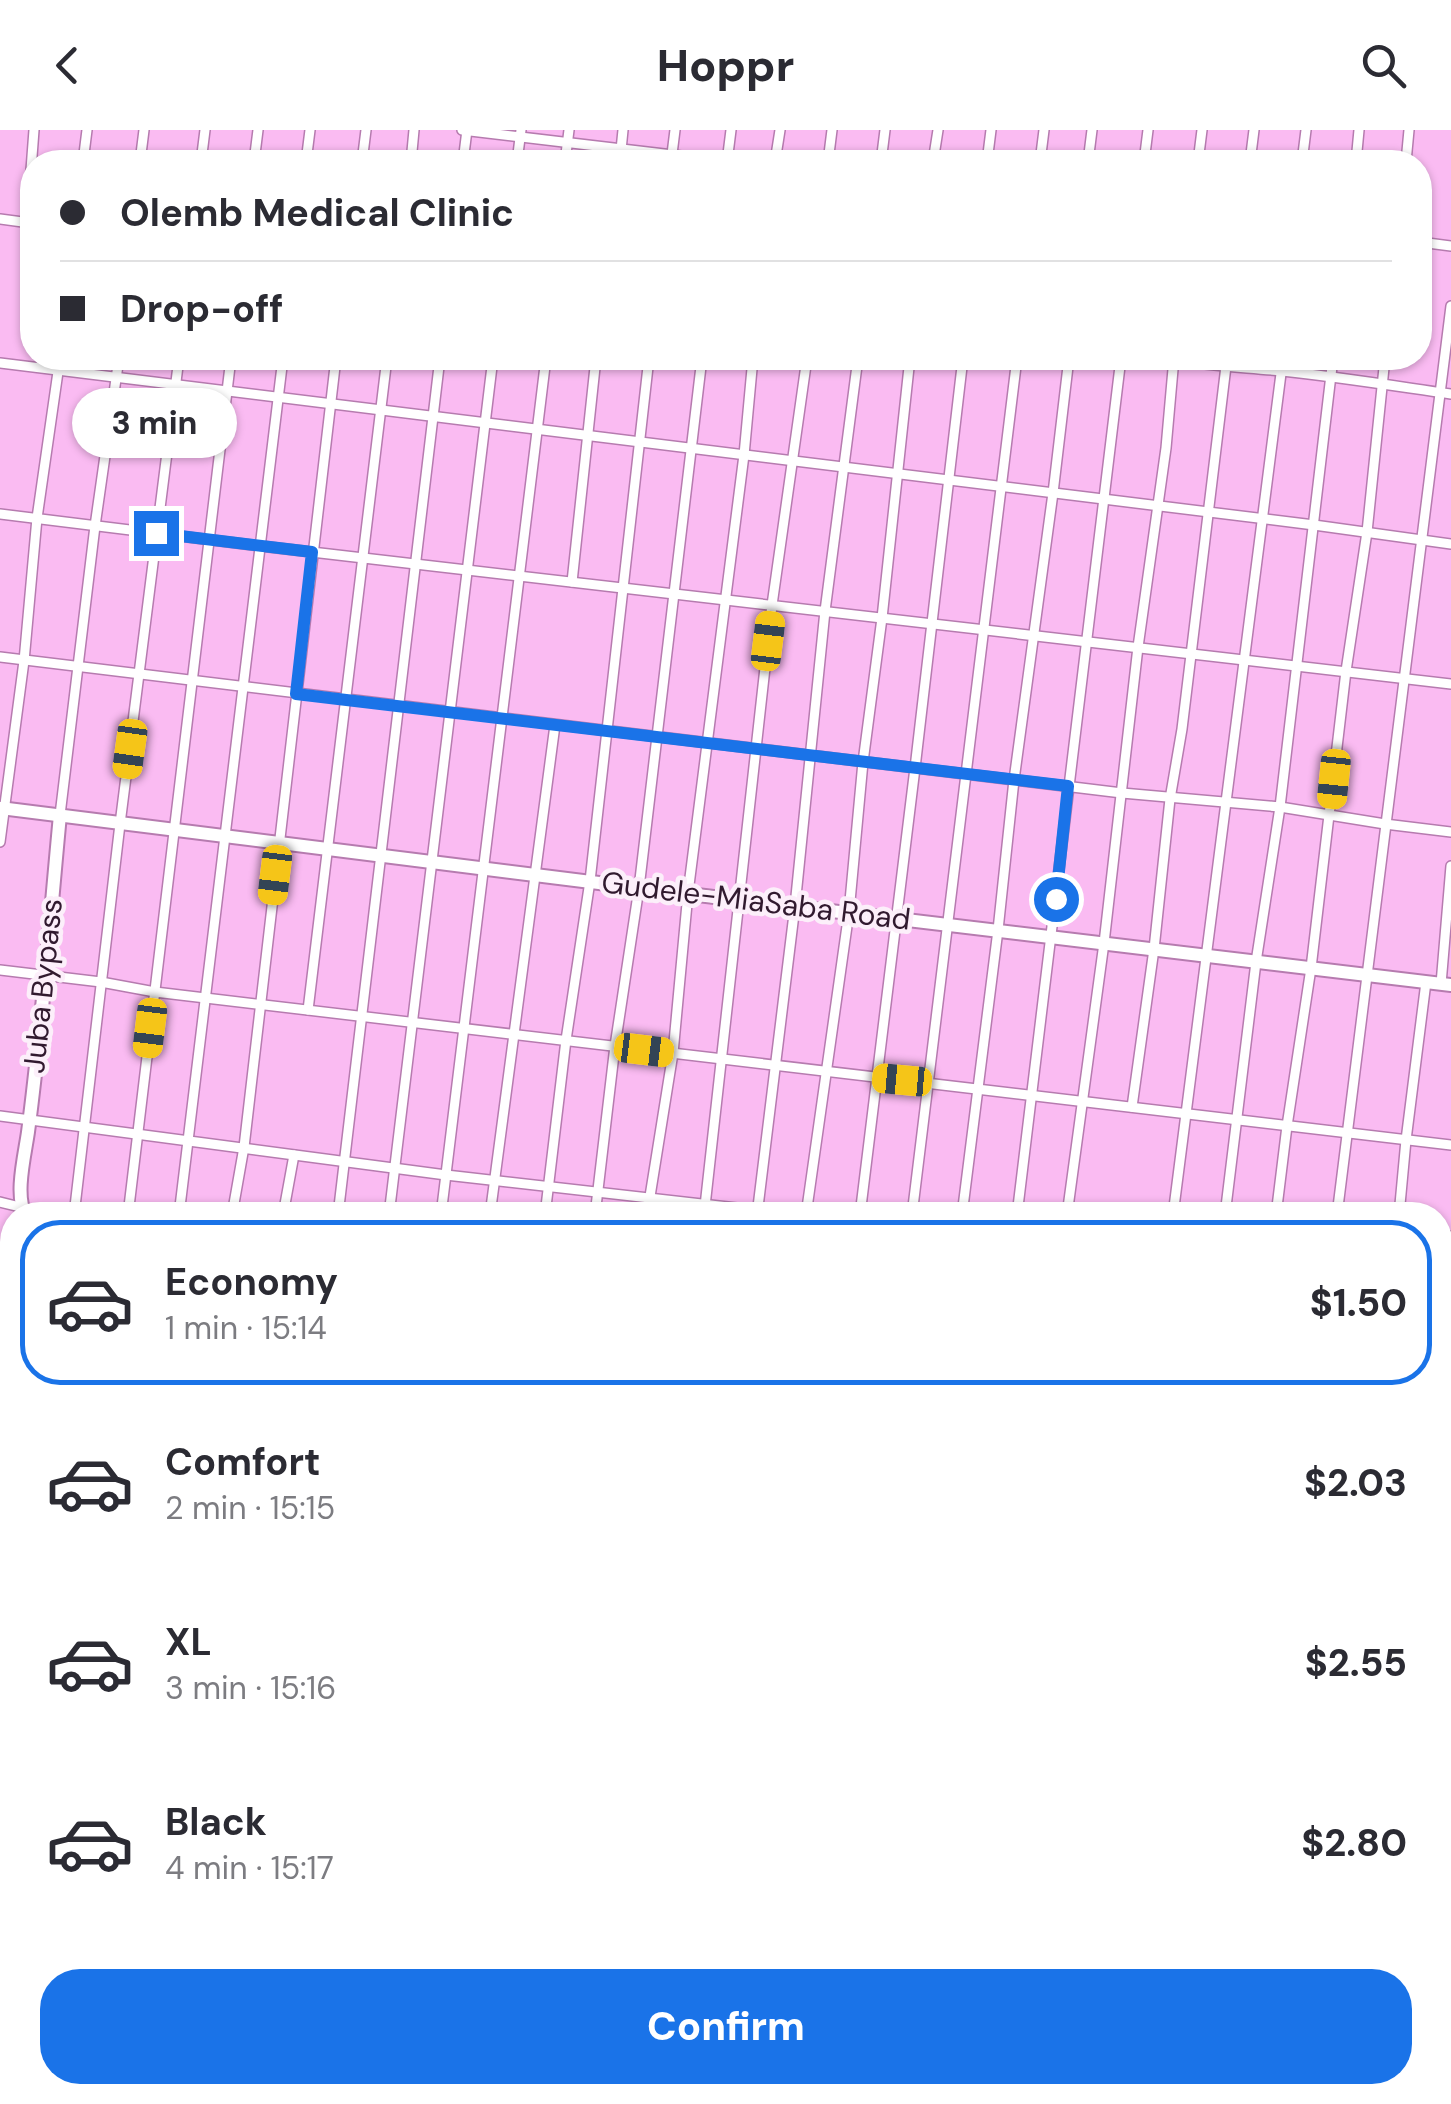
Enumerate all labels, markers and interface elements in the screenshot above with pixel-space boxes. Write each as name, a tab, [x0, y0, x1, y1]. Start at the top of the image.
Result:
text: Hoppr	[657, 36, 794, 95]
icon: back	[40, 38, 95, 93]
icon: search	[1356, 38, 1411, 93]
text: Olemb Medical Clinic	[120, 188, 514, 238]
text: Drop-off	[120, 284, 283, 334]
callout: 3 min	[74, 388, 238, 458]
text: 3 min	[112, 402, 197, 444]
route end	[134, 511, 179, 556]
car	[749, 609, 787, 673]
car	[111, 717, 149, 781]
car	[1316, 748, 1352, 810]
car	[256, 843, 294, 907]
street label: Gudele-MiaSaba Road	[599, 862, 913, 939]
route start	[1034, 877, 1079, 922]
street label: Juba Bypass	[14, 897, 71, 1075]
car	[131, 996, 169, 1060]
car	[612, 1031, 676, 1069]
car	[871, 1062, 933, 1098]
text: Economy	[165, 1257, 338, 1307]
icon: car	[45, 1258, 135, 1348]
text: $1.50	[1310, 1278, 1407, 1328]
text: 1 min · 15:14	[165, 1307, 327, 1349]
text: Comfort	[165, 1437, 321, 1487]
icon: car	[45, 1438, 135, 1528]
text: $2.03	[1304, 1458, 1407, 1508]
text: 2 min · 15:15	[165, 1487, 335, 1529]
text: XL	[165, 1617, 212, 1667]
icon: car	[45, 1618, 135, 1708]
text: $2.55	[1305, 1638, 1407, 1688]
text: 3 min · 15:16	[165, 1667, 336, 1709]
text: Black	[165, 1797, 267, 1847]
icon: car	[45, 1798, 135, 1888]
text: $2.80	[1301, 1818, 1407, 1868]
text: 4 min · 15:17	[165, 1847, 334, 1889]
button: Confirm	[40, 1969, 1412, 2084]

